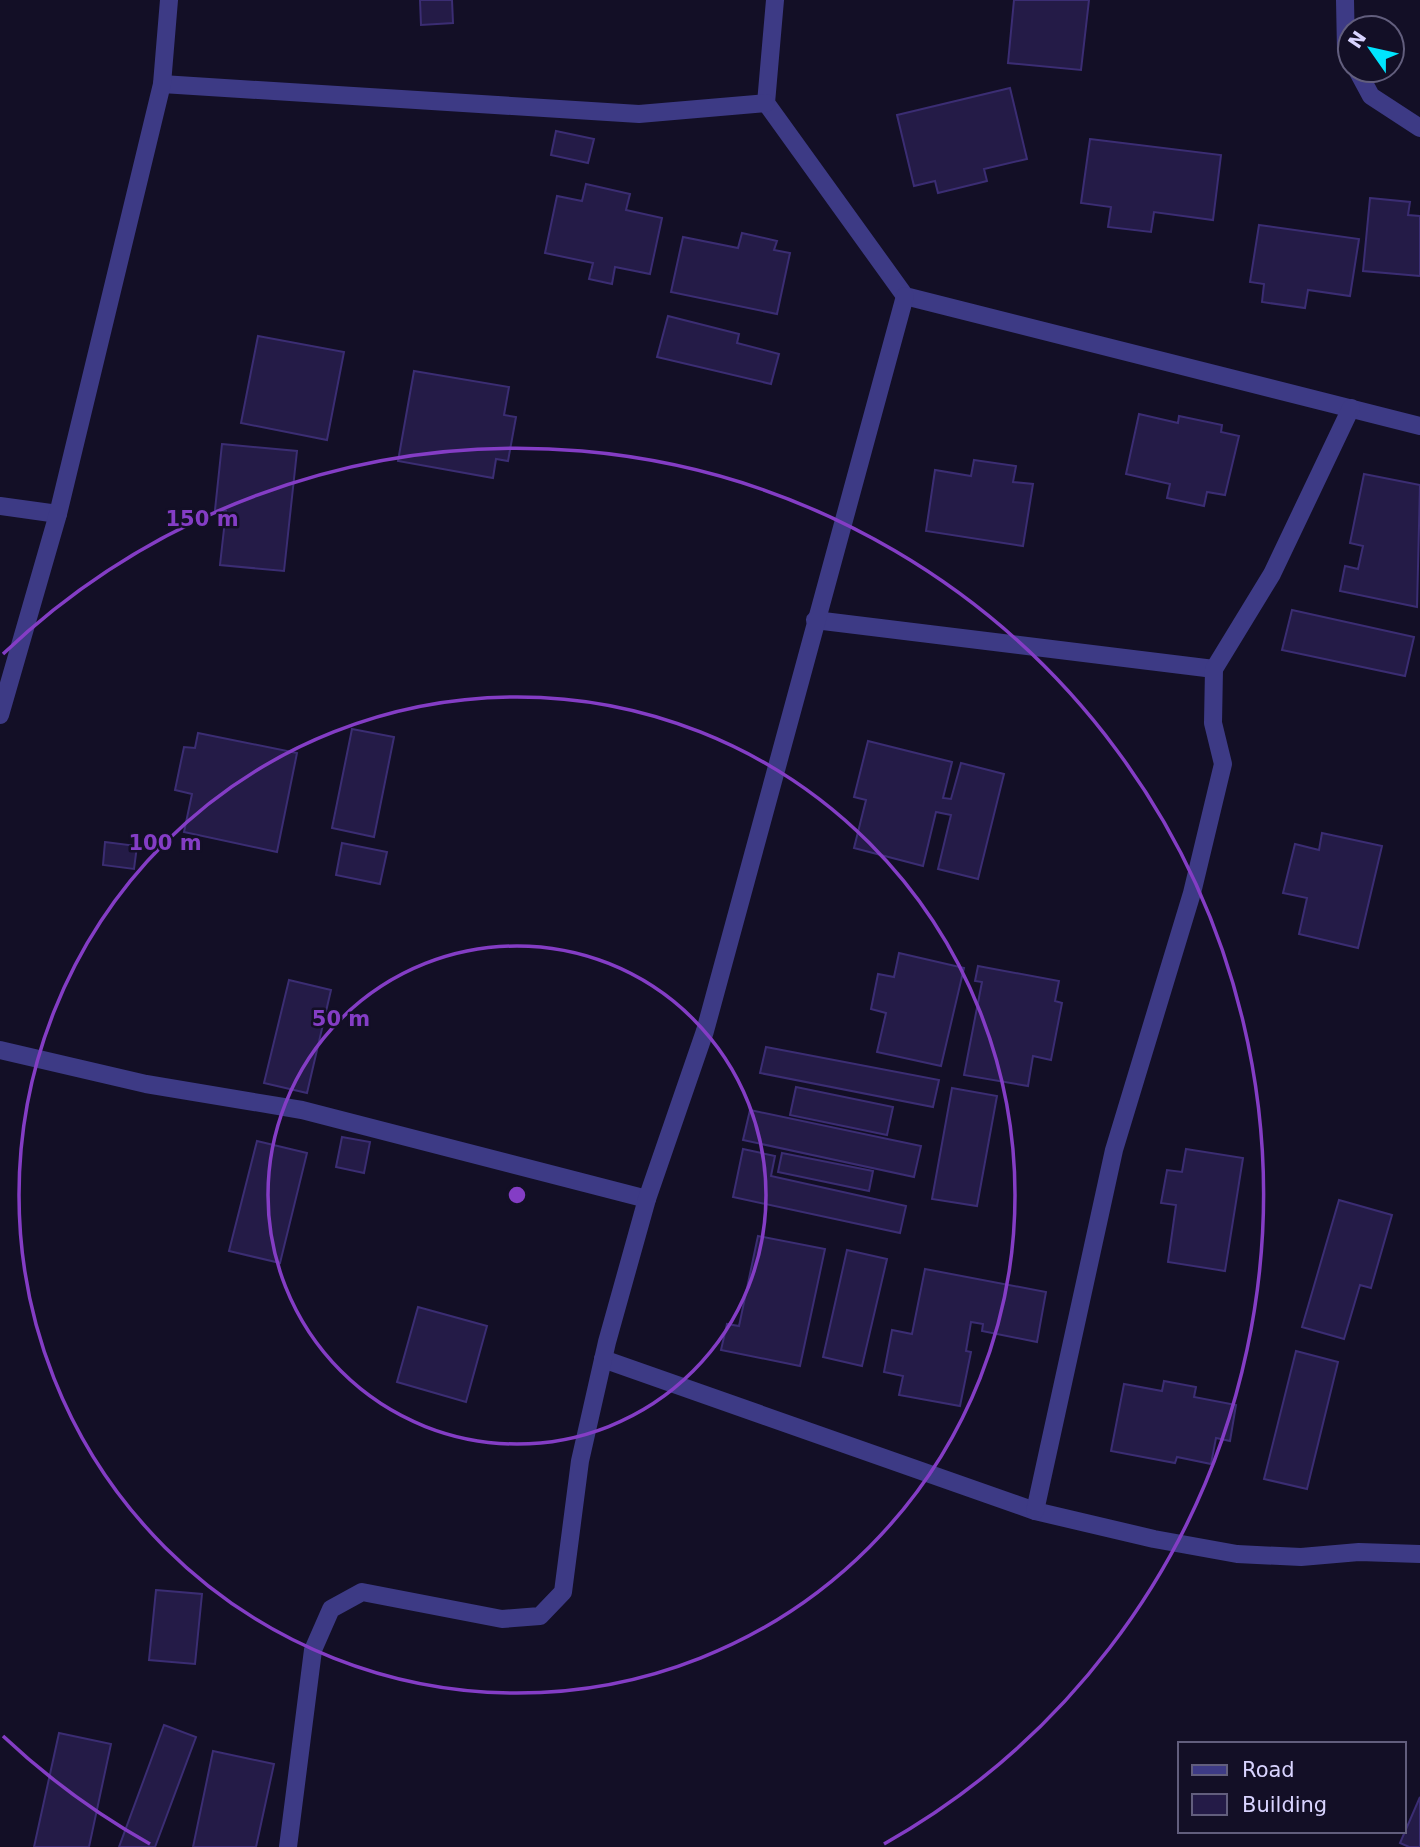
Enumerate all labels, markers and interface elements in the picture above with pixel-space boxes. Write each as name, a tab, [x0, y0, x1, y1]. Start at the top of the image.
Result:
north arrow	[1336, 14, 1406, 84]
text: N	[1343, 27, 1370, 52]
text: 150 m	[165, 507, 239, 531]
text: 100 m	[128, 831, 202, 855]
text: 50 m	[312, 1007, 370, 1031]
centre of rings	[505, 1183, 529, 1207]
legend	[1178, 1742, 1406, 1833]
text: Road	[1242, 1758, 1295, 1782]
text: Building	[1242, 1793, 1327, 1817]

